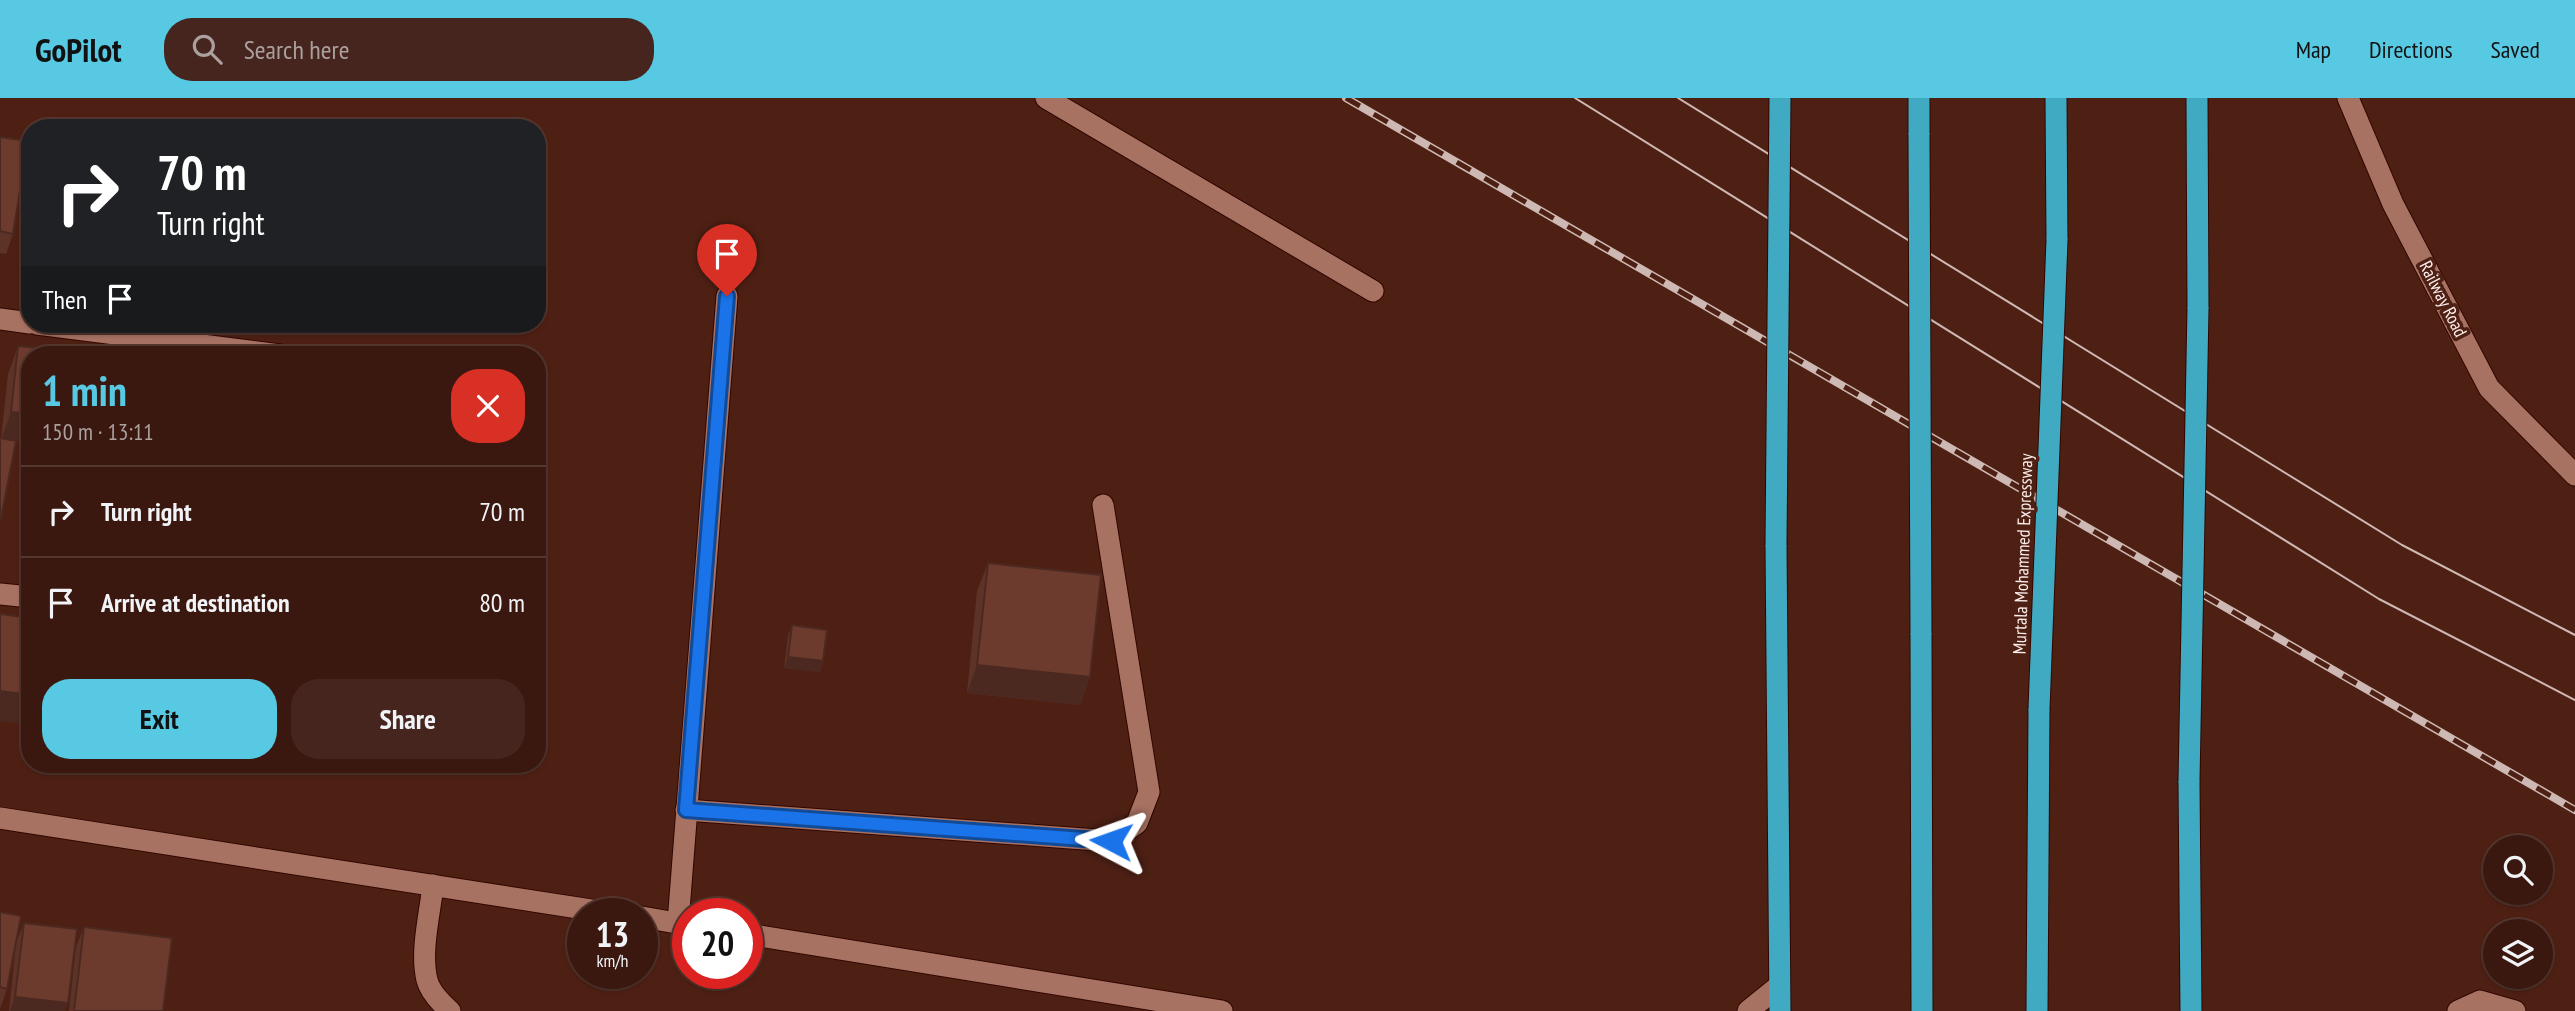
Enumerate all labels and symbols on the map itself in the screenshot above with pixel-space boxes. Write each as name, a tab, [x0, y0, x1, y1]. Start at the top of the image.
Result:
pin	[697, 224, 757, 296]
street label: Railway Road	[2414, 257, 2472, 341]
street label: Murtala Mohammed Expressway	[2008, 453, 2038, 655]
position arrow	[1074, 804, 1148, 878]
speed limit sign: 20	[672, 898, 763, 989]

